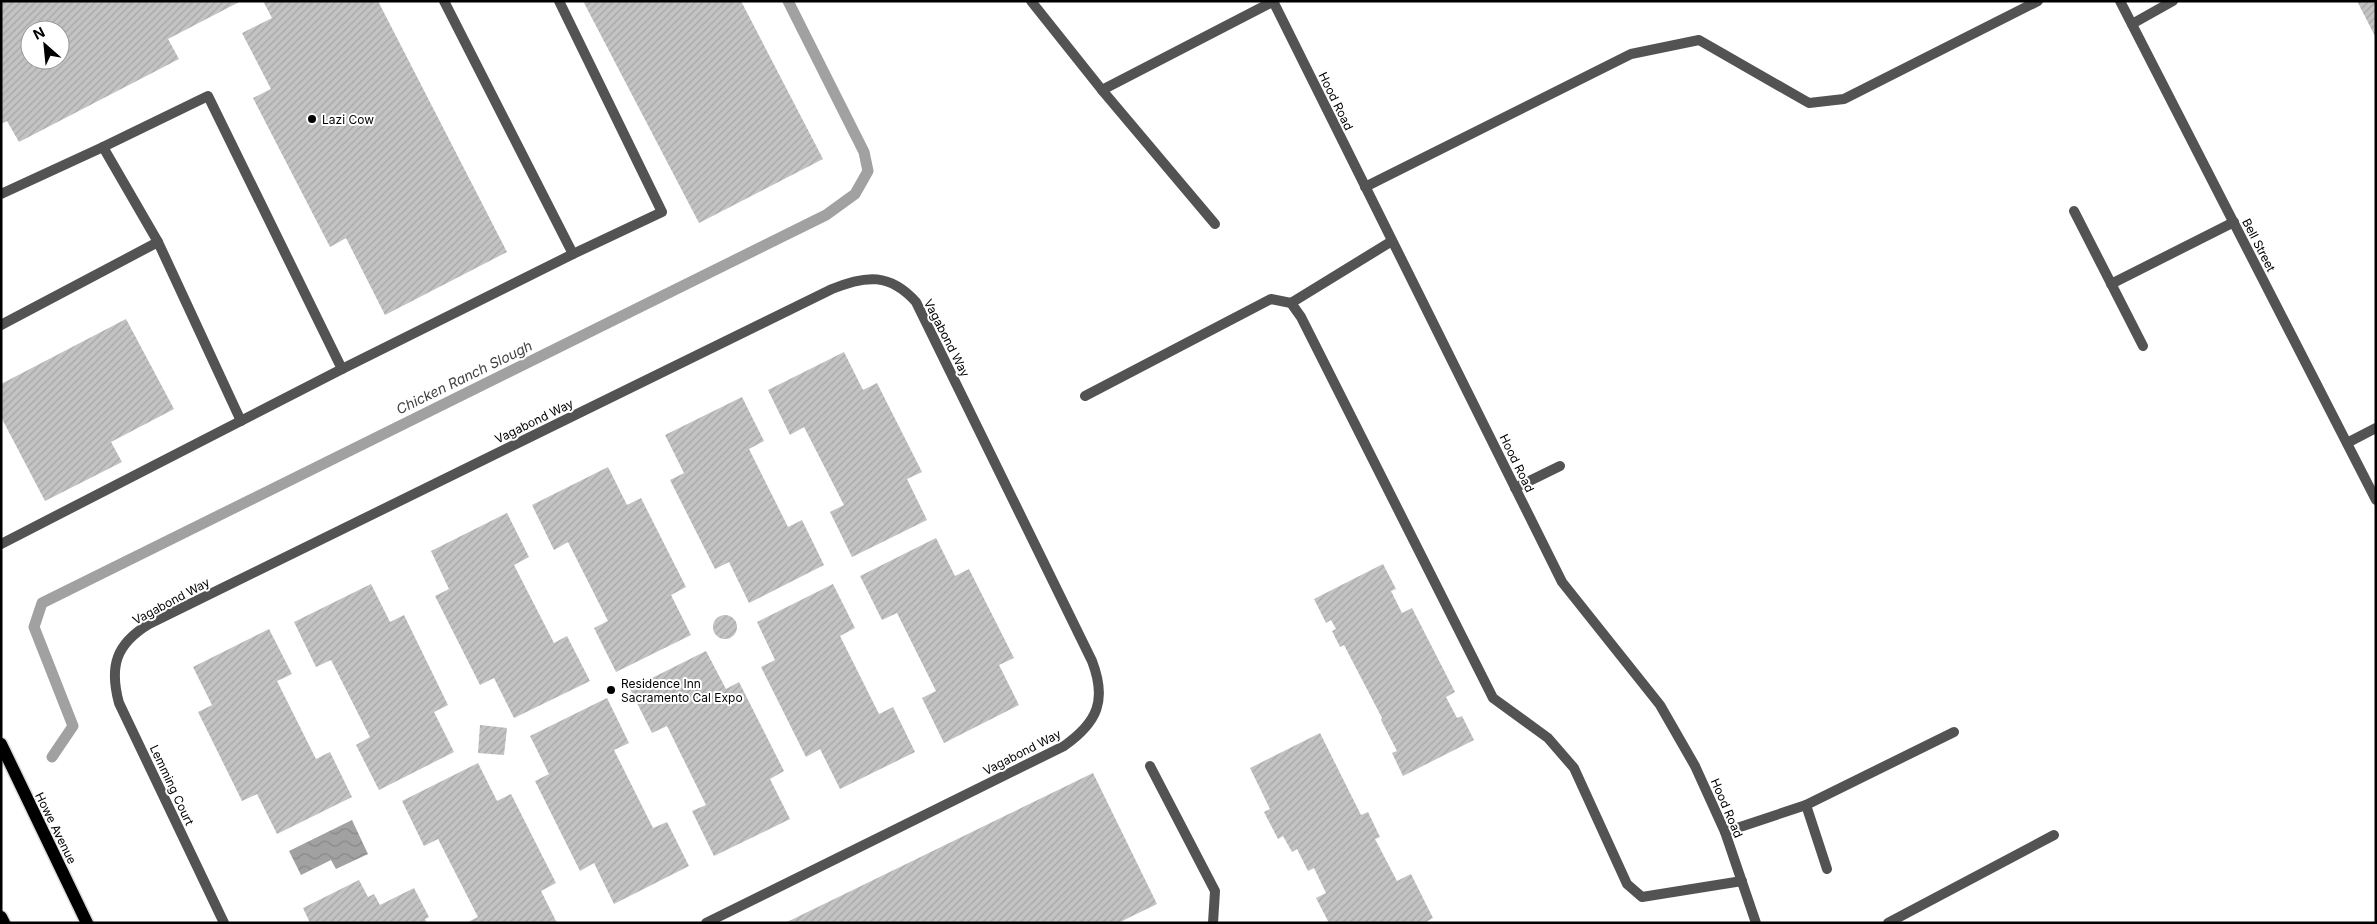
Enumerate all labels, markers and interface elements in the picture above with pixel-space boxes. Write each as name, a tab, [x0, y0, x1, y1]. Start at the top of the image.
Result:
north arrow	[20, 20, 70, 70]
text: N	[30, 23, 47, 43]
street label: Hood Road	[1315, 69, 1357, 133]
place label: Lazi Cow	[322, 112, 374, 127]
marker: Lazi Cow	[306, 113, 318, 125]
street label: Bell Street	[2239, 216, 2279, 274]
street label: Vagabond Way	[921, 297, 973, 380]
water label: Chicken Ranch Slough	[393, 337, 535, 417]
street label: Vagabond Way	[492, 395, 576, 446]
street label: Hood Road	[1496, 431, 1538, 495]
street label: Vagabond Way	[130, 574, 212, 628]
place label: Residence Inn Sacramento Cal Expo	[621, 676, 743, 705]
marker: Residence Inn Sacramento Cal Expo	[605, 684, 617, 696]
street label: Vagabond Way	[981, 726, 1064, 778]
street label: Lemming Court	[147, 742, 197, 828]
street label: Hood Road	[1708, 776, 1746, 840]
street label: Howe Avenue	[32, 790, 80, 866]

